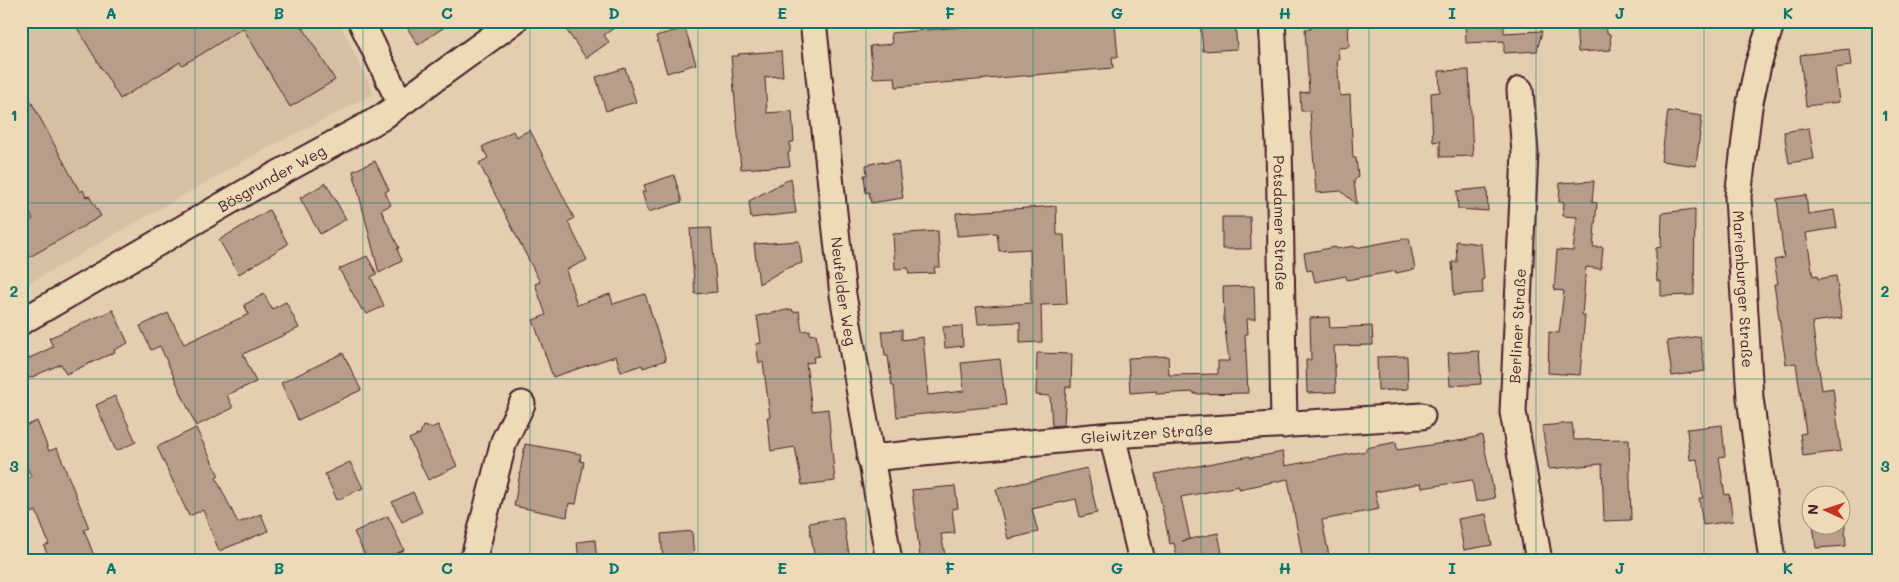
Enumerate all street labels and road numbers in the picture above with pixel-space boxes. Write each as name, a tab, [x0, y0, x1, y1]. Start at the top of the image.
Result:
street label: Bösgrunder Weg	[214, 140, 329, 216]
street label: Potsdamer Straße	[1269, 155, 1292, 291]
street label: Marienburger Straße	[1729, 210, 1758, 368]
street label: Neufelder Weg	[827, 236, 862, 348]
street label: Berliner Straße	[1504, 268, 1530, 384]
street label: Gleiwitzer Straße	[1080, 419, 1214, 448]

